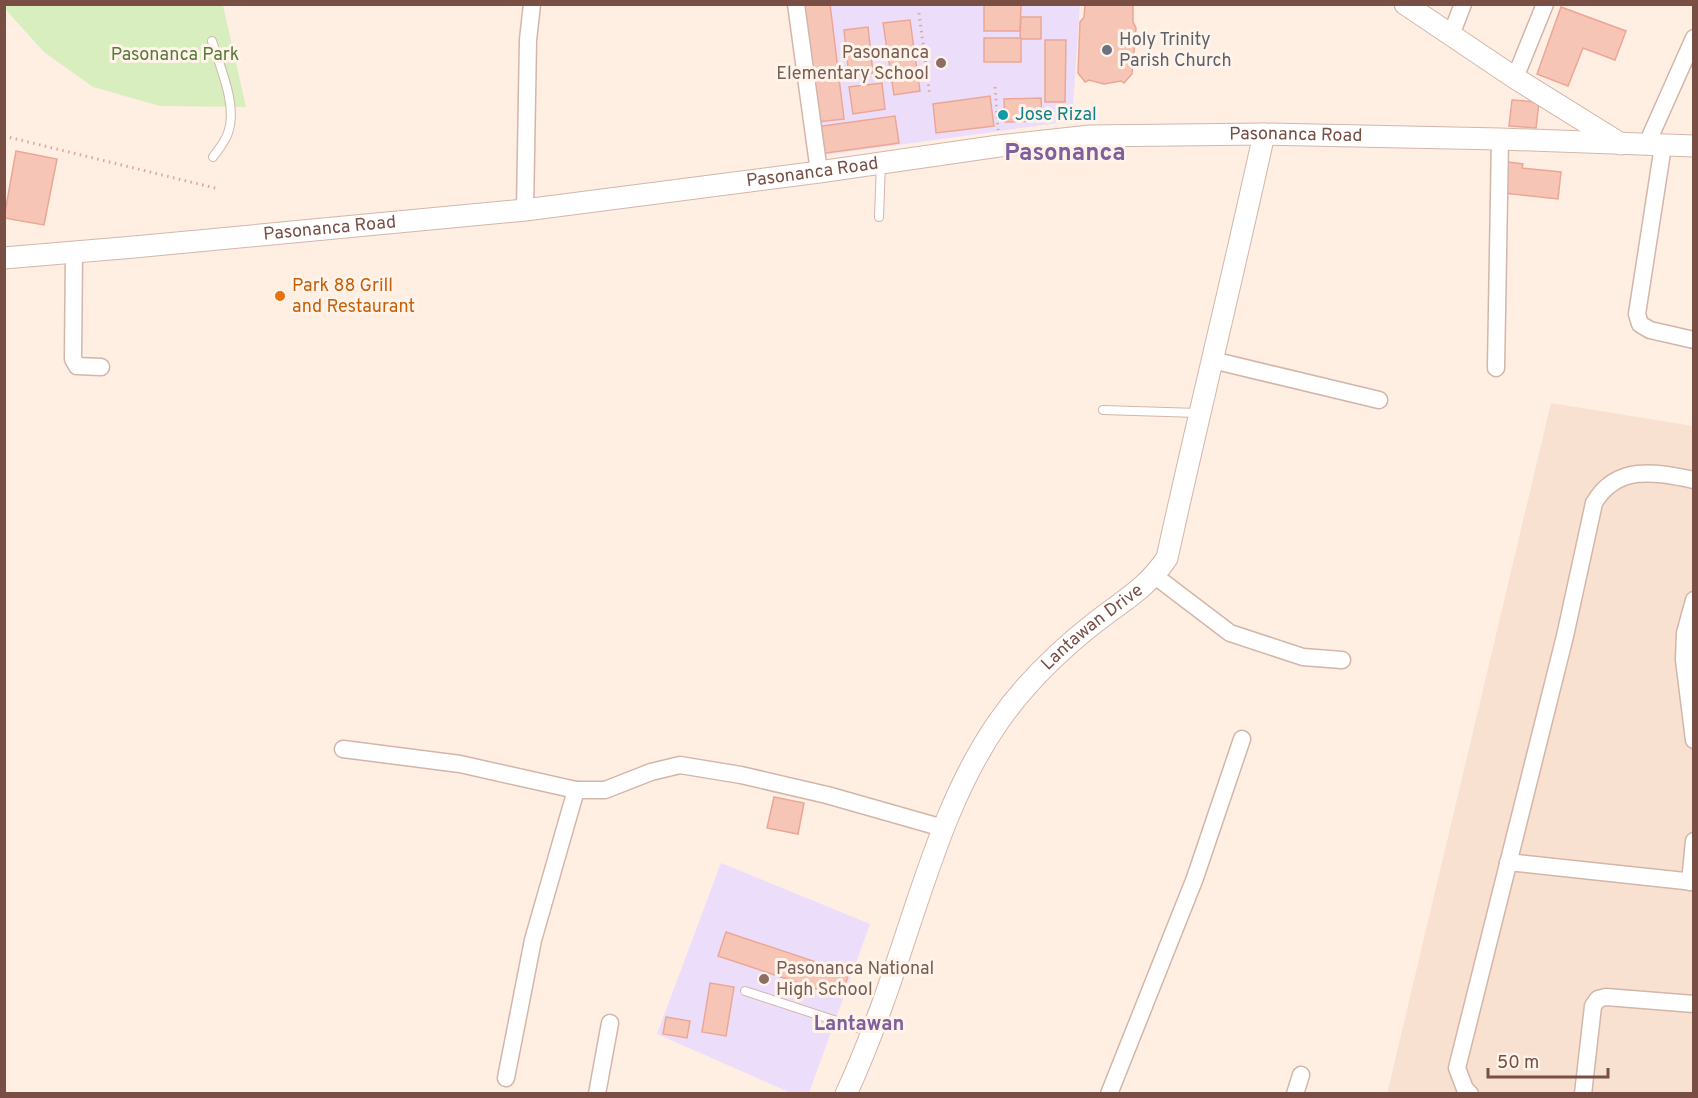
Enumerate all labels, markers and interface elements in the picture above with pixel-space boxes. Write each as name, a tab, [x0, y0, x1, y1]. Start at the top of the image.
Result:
place label: Holy Trinity Parish Church	[1119, 29, 1232, 73]
place label: Pasonanca Elementary School	[776, 42, 929, 86]
marker: Holy Trinity Parish Church	[1100, 43, 1114, 57]
park label: Pasonanca Park	[111, 44, 239, 67]
marker: Pasonanca Elementary School	[934, 56, 948, 70]
place label: Jose Rizal	[1015, 104, 1097, 127]
marker: Jose Rizal	[996, 108, 1010, 122]
street label: Pasonanca Road	[1229, 122, 1363, 148]
district label: Pasonanca	[1004, 139, 1126, 169]
street label: Pasonanca Road	[745, 152, 880, 193]
street label: Pasonanca Road	[262, 211, 397, 246]
place label: Park 88 Grill and Restaurant	[292, 275, 415, 319]
marker: Park 88 Grill and Restaurant	[273, 289, 287, 303]
street label: Lantawan Drive	[1036, 579, 1148, 676]
place label: Pasonanca National High School	[776, 958, 934, 1002]
marker: Pasonanca National High School	[757, 972, 771, 986]
district label: Lantawan	[814, 1012, 904, 1038]
scale bar	[1488, 1041, 1608, 1079]
text: 50 m	[1497, 1052, 1539, 1075]

